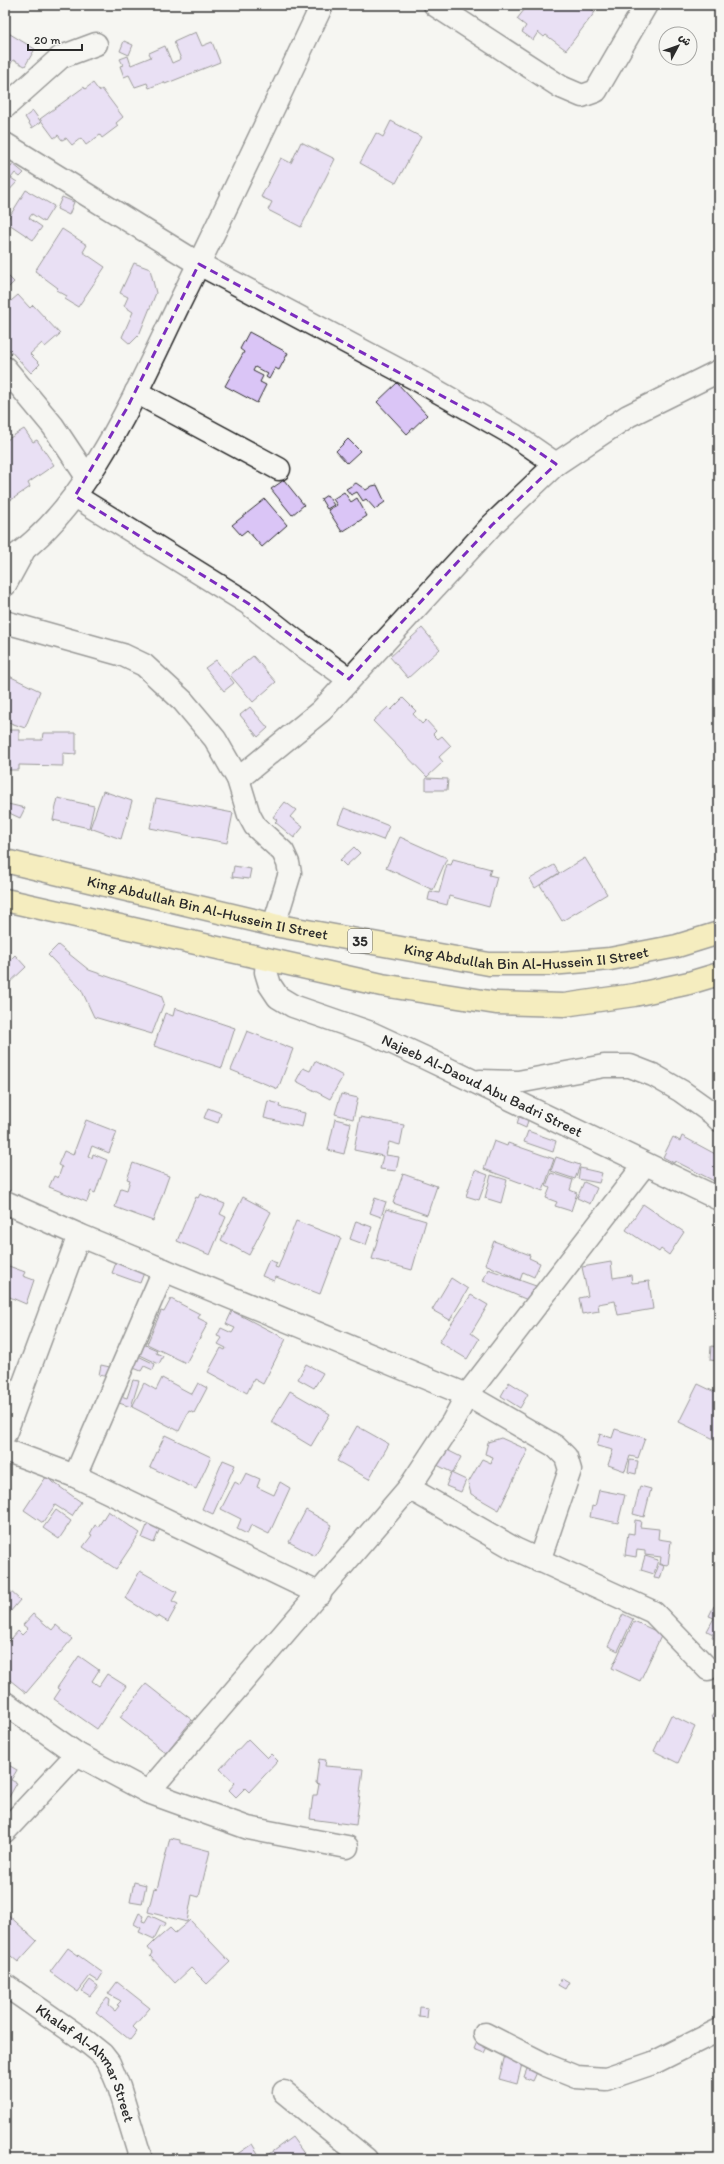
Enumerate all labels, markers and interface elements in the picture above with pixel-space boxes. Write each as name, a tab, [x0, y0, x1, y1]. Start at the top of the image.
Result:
scale bar	[28, 26, 82, 52]
north arrow	[658, 26, 698, 66]
text: ش	[676, 31, 694, 49]
text: 20 m	[34, 33, 61, 47]
street label: King Abdullah Bin Al-Hussein II Street	[85, 872, 330, 944]
road number: 35	[348, 929, 372, 953]
street label: King Abdullah Bin Al-Hussein II Street	[402, 940, 650, 973]
street label: Najeeb Al-Daoud Abu Badri Street	[379, 1030, 586, 1141]
street label: Khalaf Al-Ahmar Street	[32, 2000, 138, 2125]

